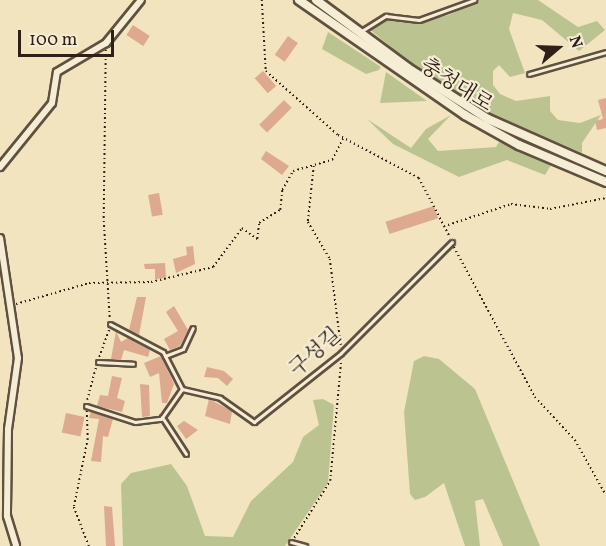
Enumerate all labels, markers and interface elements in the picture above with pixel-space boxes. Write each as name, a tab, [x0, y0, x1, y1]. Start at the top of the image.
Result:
scale bar	[21, 18, 117, 56]
north arrow	[528, 18, 588, 78]
text: 100 m	[29, 28, 78, 53]
text: N	[563, 33, 587, 51]
street label: 충청대로	[415, 54, 497, 118]
street label: 구성길	[285, 323, 347, 383]

